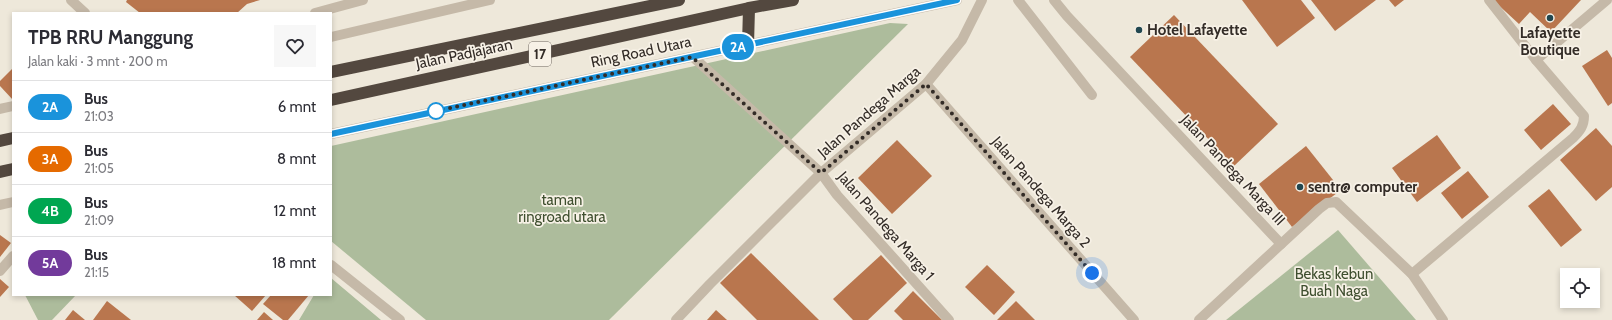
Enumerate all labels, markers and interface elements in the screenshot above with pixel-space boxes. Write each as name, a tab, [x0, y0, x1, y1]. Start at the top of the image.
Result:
marker: Lafayette Boutique	[1545, 13, 1555, 23]
place label: Hotel Lafayette	[1147, 21, 1247, 39]
place label: Lafayette Boutique	[1520, 24, 1581, 59]
button: heart	[274, 25, 316, 67]
marker: Hotel Lafayette	[1134, 25, 1144, 35]
text: TPB RRU Manggung	[28, 26, 193, 49]
street label: Ring Road Utara	[589, 32, 694, 71]
line badge: 2A	[720, 34, 756, 60]
street label: Jalan Padjajaran	[413, 35, 514, 73]
text: 2A	[730, 38, 746, 56]
road number: 17	[529, 42, 551, 66]
text: Jalan kaki · 3 mnt · 200 m	[28, 53, 168, 69]
street label: Jalan Pandega Marga	[813, 62, 925, 162]
text: Bus	[84, 90, 108, 108]
text: 2A	[42, 98, 58, 116]
text: 6 mnt	[278, 98, 316, 116]
unlabelled marker	[427, 102, 445, 120]
text: 21:03	[84, 108, 114, 124]
street label: Jalan Pandega Marga III	[1176, 110, 1289, 229]
street label: Jalan Pandega Marga 2	[987, 132, 1094, 251]
text: Bus	[84, 142, 108, 160]
text: 3A	[42, 150, 58, 168]
text: 8 mnt	[277, 150, 316, 168]
text: 21:05	[84, 160, 114, 176]
street label: Jalan Pandega Marga 1	[833, 167, 938, 284]
place label: sentr@ computer	[1308, 178, 1417, 196]
marker: sentr@ computer	[1295, 182, 1305, 192]
park label: taman ringroad utara	[518, 191, 607, 226]
text: Bus	[84, 194, 108, 212]
text: 4B	[41, 202, 59, 220]
text: 12 mnt	[273, 202, 316, 220]
text: 21:09	[84, 212, 114, 228]
text: Bus	[84, 246, 108, 264]
text: 5A	[42, 254, 58, 272]
text: 18 mnt	[272, 254, 316, 272]
your location	[1082, 263, 1102, 283]
text: 21:15	[84, 264, 109, 280]
park label: Bekas kebun Buah Naga	[1295, 265, 1373, 300]
map controls	[1560, 268, 1600, 308]
button: locate	[1560, 268, 1600, 308]

